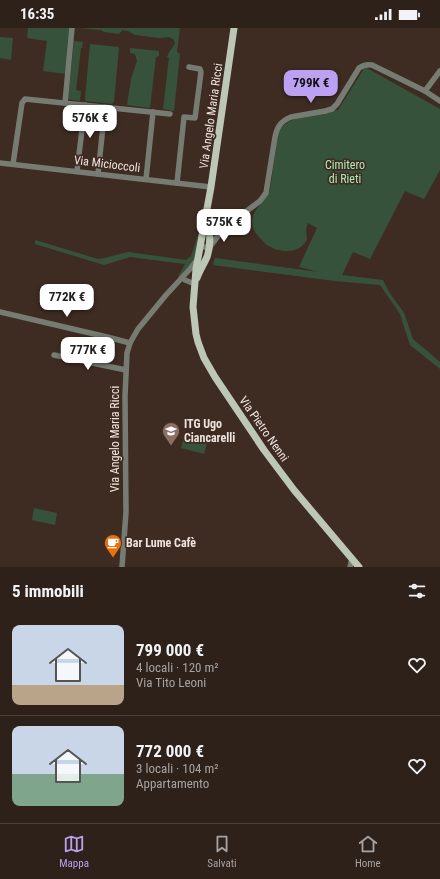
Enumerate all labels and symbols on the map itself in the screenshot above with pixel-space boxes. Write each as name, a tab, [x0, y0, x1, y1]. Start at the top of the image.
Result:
street label: Via Angelo Maria Ricci	[197, 62, 225, 170]
pin: 799K €	[278, 70, 344, 104]
pin: 576K €	[57, 105, 123, 139]
street label: Via Micioccoli	[73, 153, 141, 175]
park label: Cimitero di Rieti	[325, 158, 365, 186]
pin: 575K €	[191, 209, 257, 243]
pin: 772K €	[34, 284, 100, 318]
pin: 777K €	[55, 337, 121, 371]
street label: Via Angelo Maria Ricci	[108, 386, 122, 492]
street label: Via Pietro Nenni	[236, 394, 292, 464]
place label: ITG Ugo Ciancarelli	[184, 417, 235, 445]
school or university icon: ITG Ugo Ciancarelli	[161, 421, 181, 446]
cafe icon: Bar Lume Cafè	[103, 533, 123, 558]
place label: Bar Lume Cafè	[126, 536, 196, 550]

